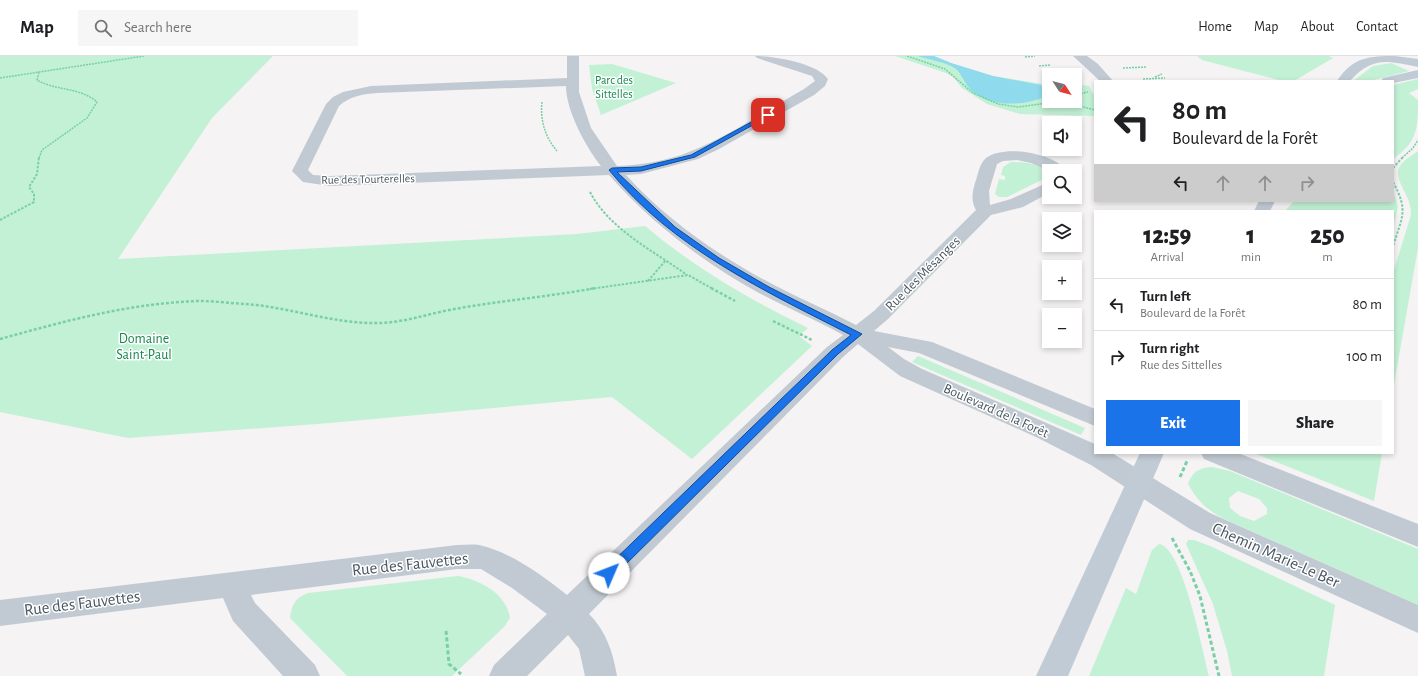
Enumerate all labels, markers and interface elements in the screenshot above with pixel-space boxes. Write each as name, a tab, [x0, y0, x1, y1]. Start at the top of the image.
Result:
search box	[78, 10, 358, 46]
icon: search	[92, 17, 114, 39]
text: Map	[20, 18, 54, 37]
text: Search here	[124, 20, 192, 35]
text: Home	[1198, 20, 1232, 34]
text: Map	[1254, 20, 1278, 34]
text: About	[1300, 20, 1334, 34]
text: Contact	[1356, 20, 1398, 34]
north arrow	[1042, 68, 1082, 108]
map controls	[1042, 68, 1082, 348]
park label: Parc des Sittelles	[595, 74, 633, 100]
icon: left	[1106, 96, 1158, 148]
text: 80 m	[1172, 97, 1227, 125]
pin	[751, 98, 785, 132]
icon: arrive	[757, 104, 779, 126]
button: sound	[1042, 116, 1082, 156]
text: Boulevard de la Forêt	[1172, 130, 1318, 148]
button: search	[1042, 164, 1082, 204]
street label: Rue des Tourterelles	[321, 172, 415, 186]
icon: left	[1170, 172, 1192, 194]
icon: ahead	[1212, 172, 1234, 194]
icon: ahead	[1254, 172, 1276, 194]
icon: right	[1296, 172, 1318, 194]
button: layers	[1042, 212, 1082, 252]
text: 12:59	[1143, 224, 1191, 248]
text: 1	[1246, 224, 1255, 248]
text: 250	[1310, 224, 1345, 248]
street label: Rue des Mésanges	[883, 234, 963, 314]
text: Arrival	[1151, 251, 1184, 264]
text: min	[1241, 251, 1261, 264]
text: m	[1322, 251, 1333, 264]
button: +	[1042, 260, 1082, 300]
text: Turn left	[1140, 289, 1191, 304]
icon: left	[1106, 294, 1128, 316]
text: 80 m	[1352, 297, 1382, 312]
text: Boulevard de la Forêt	[1140, 307, 1245, 320]
button: −	[1042, 308, 1082, 348]
park label: Domaine Saint-Paul	[116, 332, 172, 362]
text: Turn right	[1140, 341, 1199, 356]
icon: right	[1106, 346, 1128, 368]
text: 100 m	[1347, 349, 1382, 364]
text: Rue des Sittelles	[1140, 359, 1222, 372]
street label: Boulevard de la Forêt	[941, 382, 1051, 441]
button: Exit	[1106, 400, 1240, 446]
button: Share	[1248, 400, 1382, 446]
street label: Chemin Marie-Le Ber	[1210, 519, 1343, 591]
street label: Rue des Fauvettes	[351, 549, 469, 579]
position arrow	[588, 552, 630, 594]
street label: Rue des Fauvettes	[23, 587, 141, 619]

